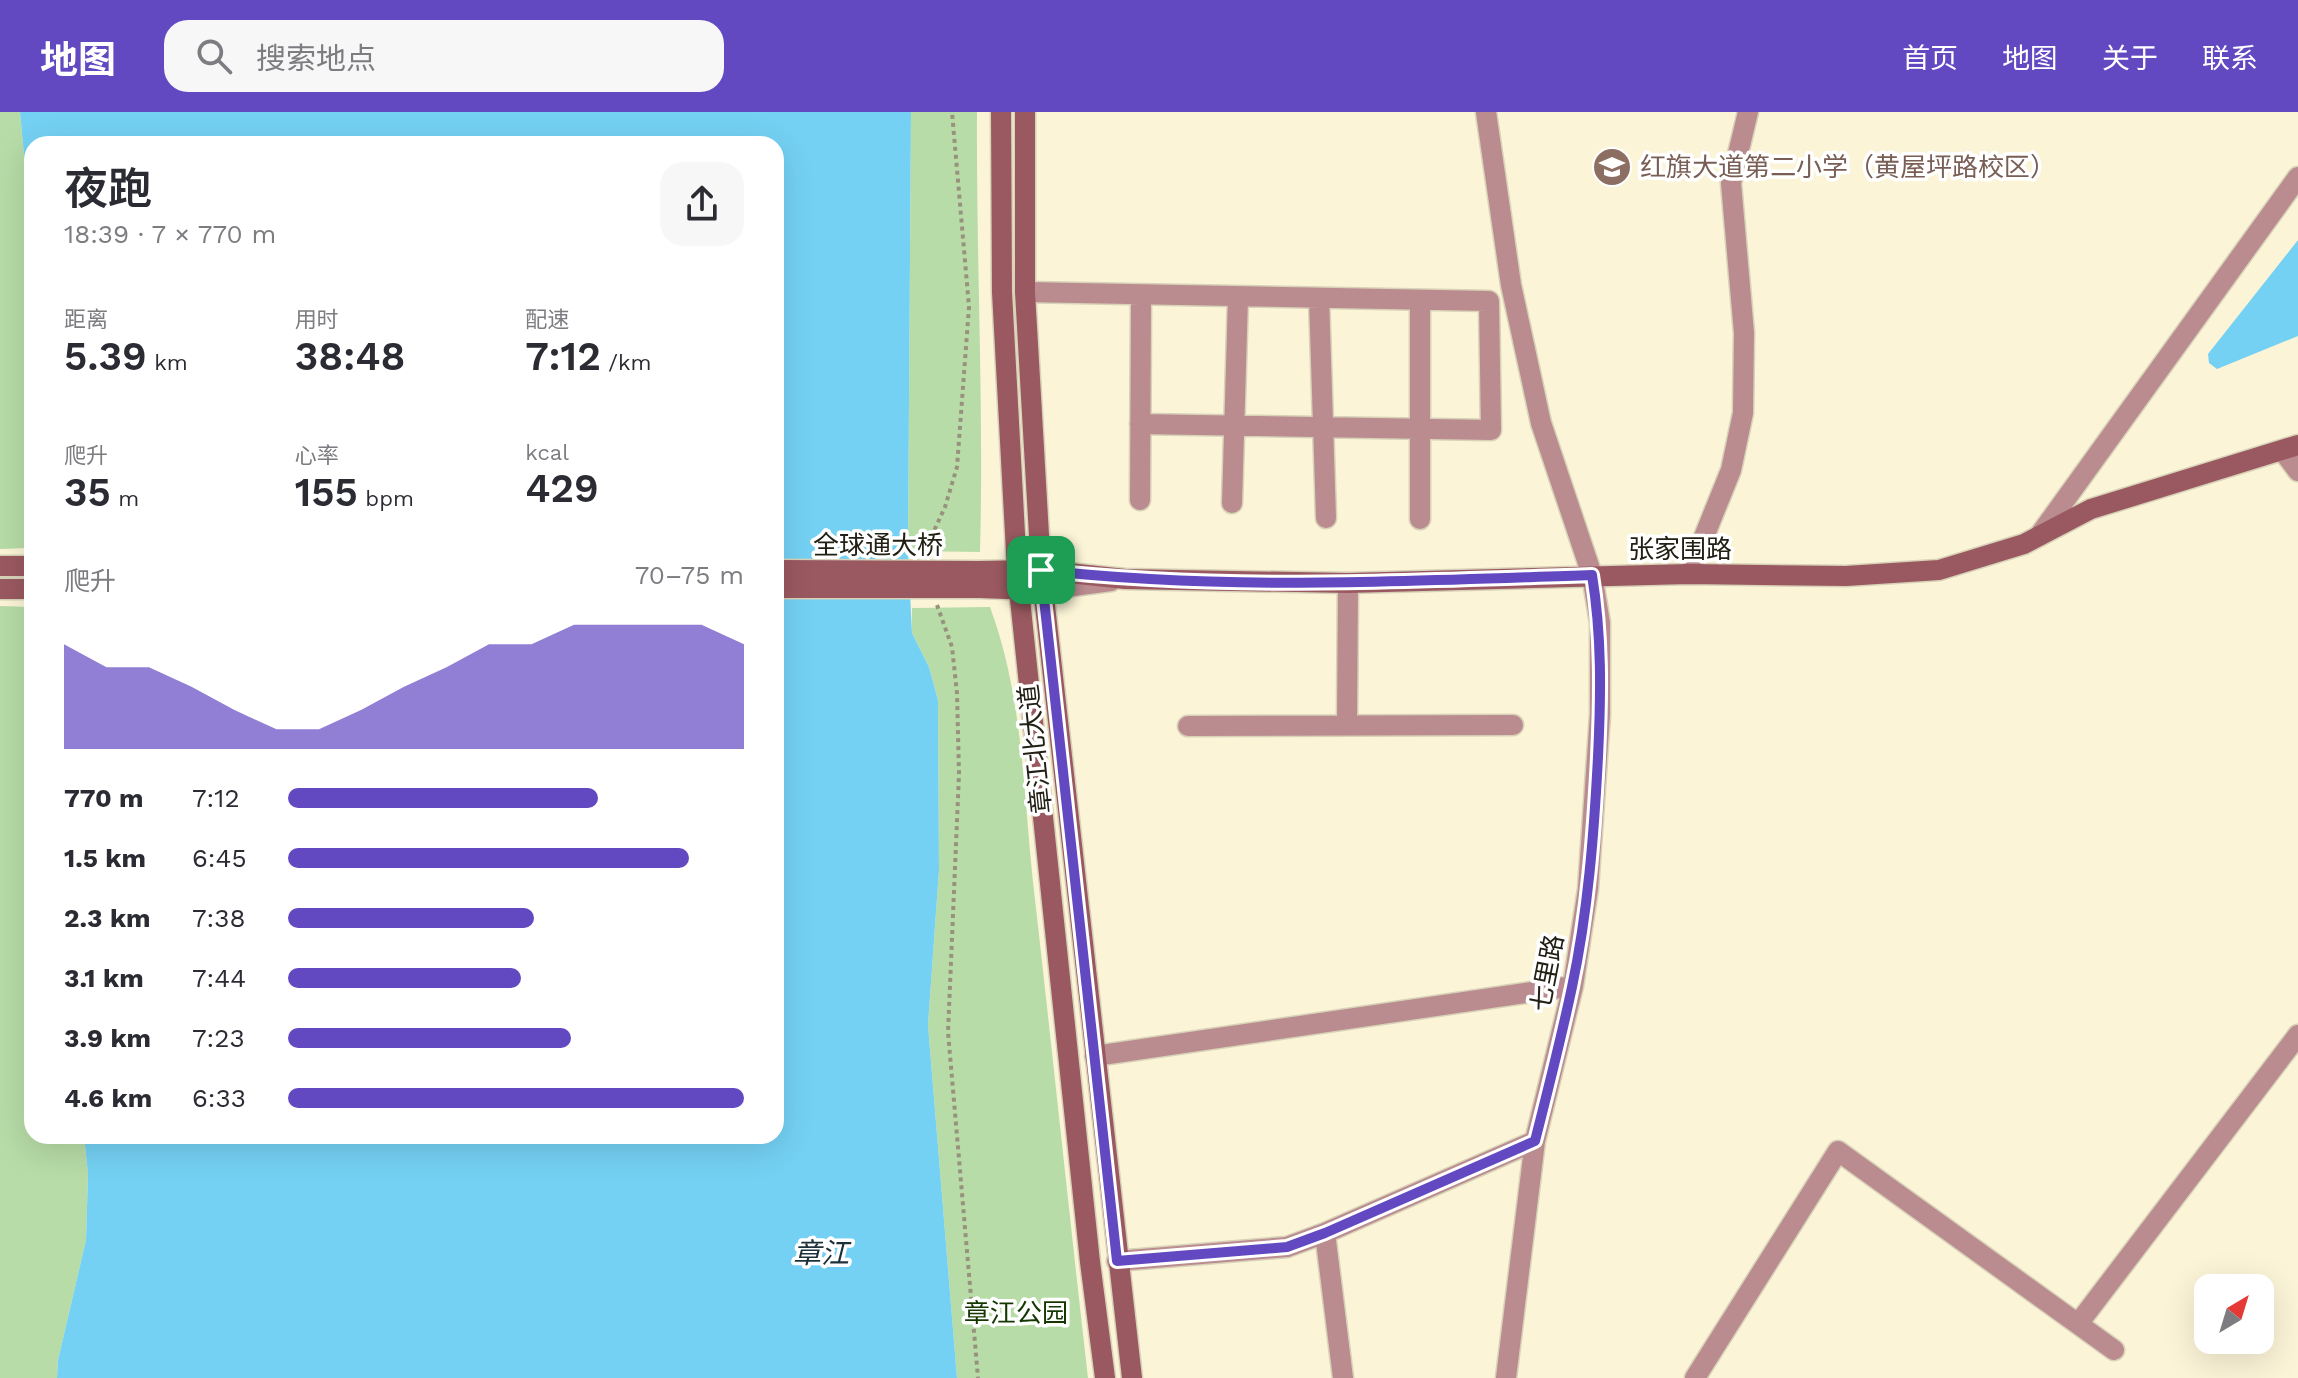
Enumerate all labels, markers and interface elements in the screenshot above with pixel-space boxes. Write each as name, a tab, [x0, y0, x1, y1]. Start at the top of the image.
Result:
search box	[164, 20, 724, 92]
icon: search	[192, 34, 236, 78]
text: 地图	[40, 38, 116, 82]
text: 搜索地点	[256, 41, 376, 76]
text: 首页	[1902, 42, 1958, 75]
text: 地图	[2002, 42, 2058, 75]
text: 关于	[2102, 42, 2158, 75]
text: 联系	[2202, 42, 2258, 75]
school or university icon: 红旗大道第二小学（黄屋坪路校区）	[1591, 146, 1633, 188]
place label: 红旗大道第二小学（黄屋坪路校区）	[1640, 152, 2056, 182]
button: share	[660, 162, 744, 246]
text: 夜跑	[64, 163, 152, 215]
text: 18:39 · 7 × 770 m	[64, 219, 276, 249]
text: 距离	[64, 307, 108, 332]
text: 用时	[295, 307, 339, 332]
text: 配速	[525, 307, 569, 332]
text: 5.39	[64, 333, 147, 380]
text: 38:48	[295, 333, 405, 380]
text: 7:12	[525, 333, 601, 380]
text: km	[147, 350, 188, 375]
text: /km	[601, 350, 651, 375]
text: kcal	[525, 440, 569, 465]
text: 爬升	[64, 443, 108, 468]
text: 心率	[295, 443, 339, 468]
text: 429	[525, 465, 599, 512]
text: 35	[64, 469, 111, 516]
text: 155	[295, 469, 358, 516]
text: m	[111, 486, 139, 511]
text: bpm	[358, 486, 414, 511]
street label: 全球通大桥	[813, 530, 943, 560]
street label: 张家围路	[1628, 534, 1732, 564]
pin	[1007, 536, 1075, 604]
icon: arrive	[1019, 548, 1063, 592]
text: 70–75 m	[635, 560, 744, 590]
text: 爬升	[64, 566, 116, 596]
street label: 章江北大道	[1013, 683, 1057, 815]
text: 770 m	[64, 783, 144, 813]
text: 7:12	[192, 783, 240, 813]
text: 1.5 km	[64, 843, 146, 873]
text: 6:45	[192, 843, 247, 873]
text: 2.3 km	[64, 903, 151, 933]
text: 7:38	[192, 903, 245, 933]
street label: 七里路	[1525, 932, 1569, 1014]
text: 3.1 km	[64, 963, 144, 993]
text: 7:44	[192, 963, 246, 993]
text: 3.9 km	[64, 1023, 151, 1053]
text: 7:23	[192, 1023, 245, 1053]
text: 4.6 km	[64, 1083, 152, 1113]
text: 6:33	[192, 1083, 246, 1113]
water label: 章江	[793, 1237, 852, 1270]
north arrow	[2194, 1274, 2274, 1354]
map controls	[2194, 1274, 2274, 1354]
park label: 章江公园	[964, 1298, 1068, 1328]

